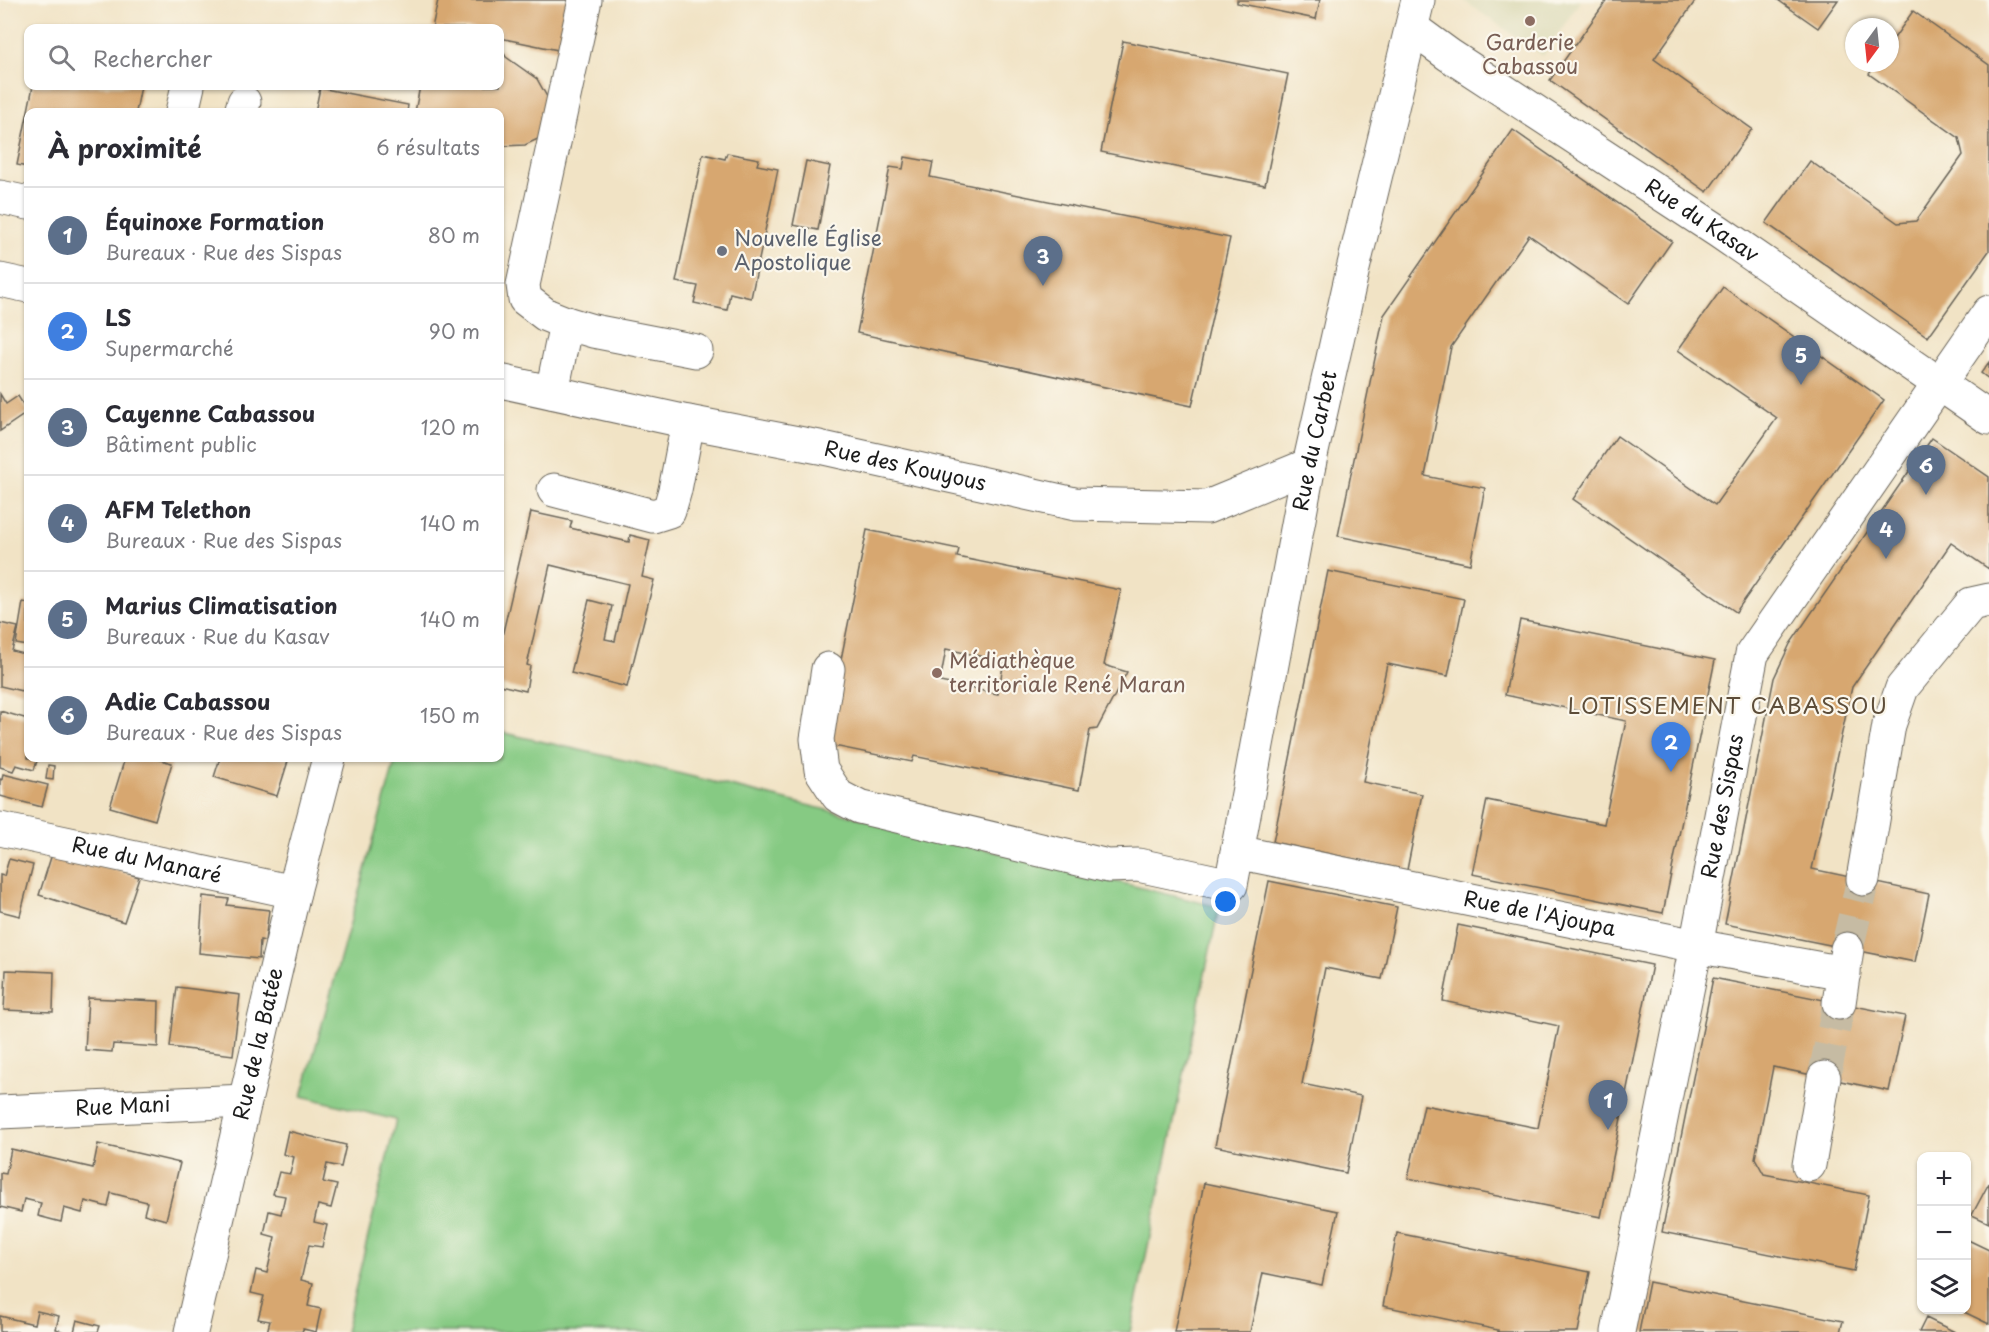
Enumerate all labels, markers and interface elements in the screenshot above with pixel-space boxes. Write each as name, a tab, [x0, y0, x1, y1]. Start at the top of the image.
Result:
marker: Garderie Cabassou	[1523, 14, 1537, 28]
north arrow	[1845, 18, 1899, 72]
search box	[24, 24, 504, 90]
place label: Garderie Cabassou	[1482, 25, 1578, 81]
icon: search	[45, 41, 78, 74]
text: Rechercher	[93, 41, 212, 74]
text: À proximité	[48, 128, 202, 167]
text: 6 résultats	[376, 132, 480, 162]
street label: Rue du Kasav	[1639, 169, 1767, 269]
text: Équinoxe Formation	[105, 204, 324, 237]
text: 1	[63, 220, 72, 250]
text: 80 m	[428, 220, 480, 250]
place label: Nouvelle Église Apostolique	[734, 221, 882, 277]
pin: 3	[1024, 236, 1062, 286]
text: Bureaux · Rue des Sispas	[105, 237, 342, 267]
marker: Nouvelle Église Apostolique	[715, 244, 729, 258]
text: LS	[105, 300, 132, 333]
text: 2	[60, 316, 75, 346]
text: 90 m	[429, 316, 480, 346]
text: Supermarché	[105, 333, 234, 363]
pin: 5	[1782, 336, 1820, 385]
street label: Rue du Carbet	[1283, 367, 1344, 513]
text: Cayenne Cabassou	[105, 396, 315, 429]
text: 3	[61, 412, 74, 442]
text: 120 m	[421, 412, 480, 442]
text: Bâtiment public	[105, 429, 257, 459]
street label: Rue des Kouyous	[822, 431, 990, 498]
pin: 6	[1906, 446, 1946, 495]
text: AFM Telethon	[105, 492, 251, 525]
text: 4	[61, 508, 74, 538]
text: 140 m	[420, 508, 480, 538]
pin: 4	[1866, 510, 1906, 559]
text: Bureaux · Rue des Sispas	[105, 525, 342, 555]
text: Marius Climatisation	[105, 588, 338, 621]
text: 5	[61, 604, 74, 634]
text: 140 m	[420, 604, 480, 634]
text: Bureaux · Rue du Kasav	[105, 621, 329, 651]
place label: Médiathèque territoriale René Maran	[949, 643, 1186, 699]
marker: Médiathèque territoriale René Maran	[930, 666, 944, 680]
text: Adie Cabassou	[105, 684, 270, 717]
district label: LOTISSEMENT CABASSOU	[1568, 688, 1888, 721]
text: 6	[60, 700, 75, 730]
text: 150 m	[420, 700, 480, 730]
text: Bureaux · Rue des Sispas	[105, 717, 342, 747]
pin: 2	[1652, 722, 1690, 772]
street label: Rue des Sispas	[1691, 731, 1750, 881]
street label: Rue du Manaré	[69, 827, 225, 890]
street label: Rue de l'Ajoupa	[1461, 881, 1619, 943]
your location	[1211, 887, 1240, 916]
street label: Rue de la Batée	[223, 964, 290, 1123]
pin: 1	[1588, 1080, 1628, 1130]
street label: Rue Mani	[74, 1086, 171, 1123]
map controls	[1917, 1152, 1971, 1314]
button: +	[1917, 1152, 1971, 1206]
button: −	[1917, 1206, 1971, 1260]
button: layers	[1917, 1260, 1971, 1314]

